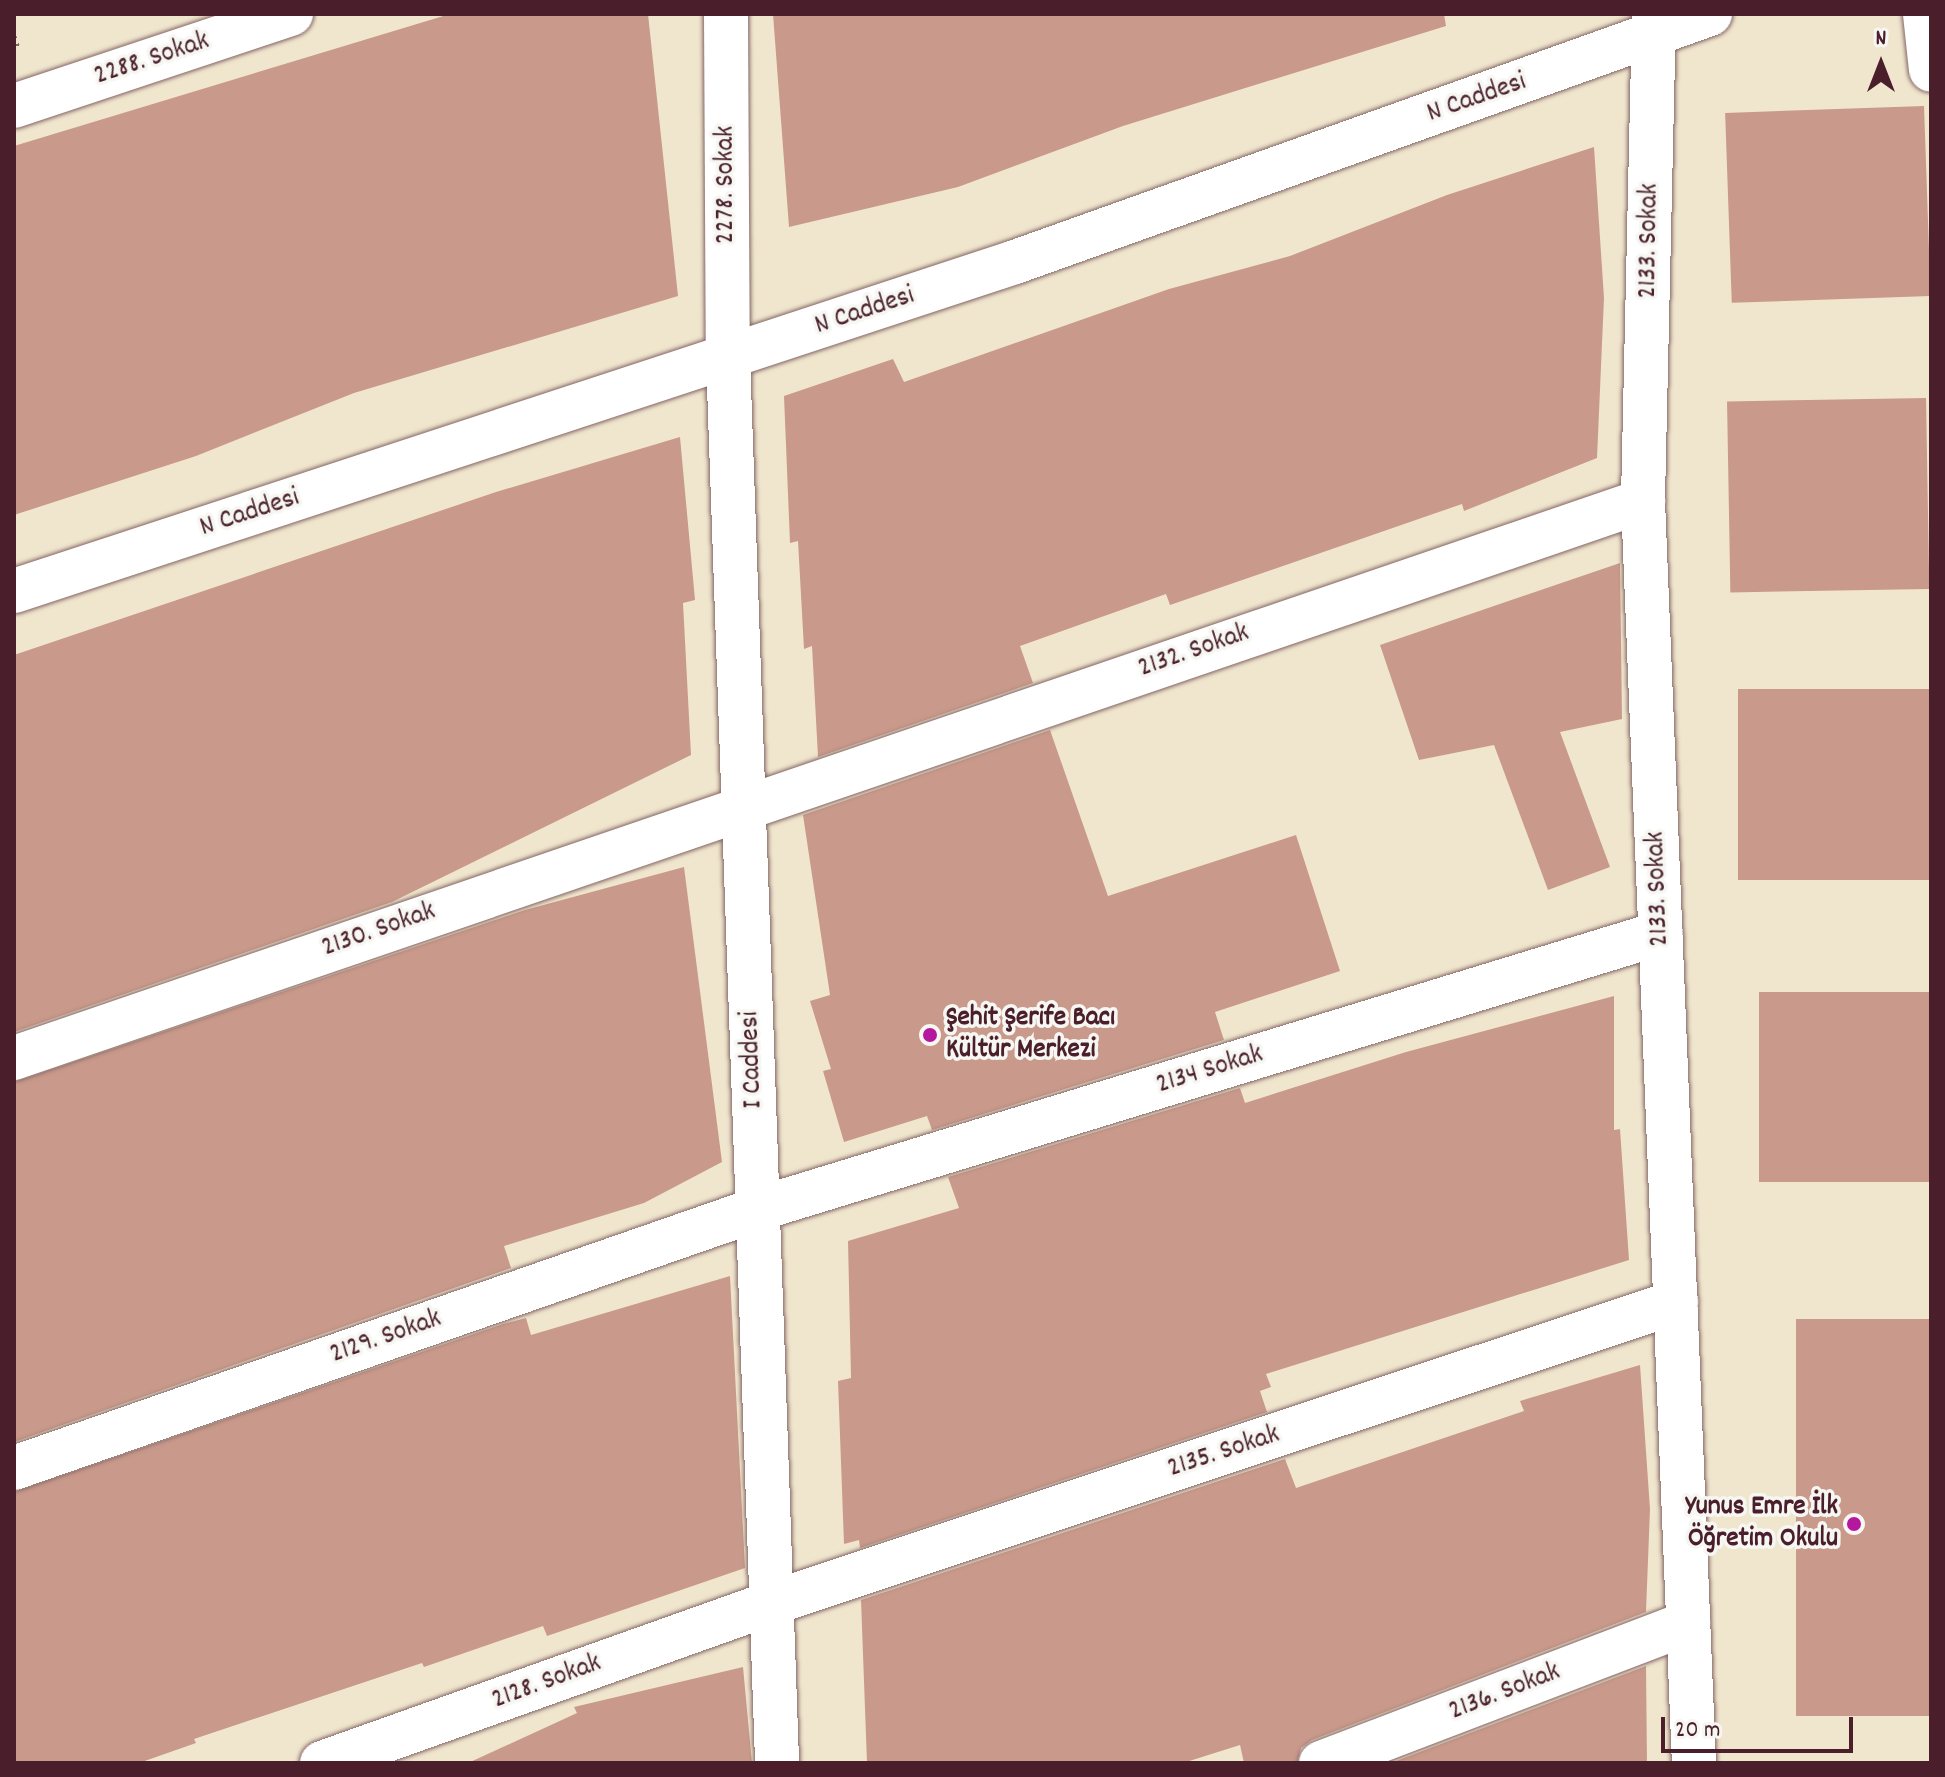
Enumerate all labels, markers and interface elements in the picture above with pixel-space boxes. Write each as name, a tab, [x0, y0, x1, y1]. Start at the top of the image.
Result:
north arrow	[1841, 24, 1921, 104]
text: N	[1876, 24, 1886, 55]
street label: 2288. Sokak	[90, 26, 214, 94]
street label: N Caddesi	[1423, 66, 1531, 132]
street label: 2278. Sokak	[710, 126, 744, 244]
street label: 2133. Sokak	[1632, 183, 1668, 299]
street label: N Caddesi	[811, 280, 919, 344]
street label: N Caddesi	[196, 482, 304, 546]
street label: 2132. Sokak	[1134, 617, 1254, 687]
street label: 2133. Sokak	[1640, 831, 1678, 947]
street label: 2130. Sokak	[318, 896, 440, 966]
place label: Şehit Şerife Bacı Kültür Merkezi	[946, 1002, 1115, 1068]
street label: I Caddesi	[735, 1011, 771, 1109]
marker: Şehit Şerife Bacı Kültür Merkezi	[921, 1026, 939, 1044]
street label: 2134 Sokak	[1153, 1039, 1267, 1103]
street label: 2129. Sokak	[326, 1303, 446, 1373]
street label: 2135. Sokak	[1164, 1419, 1284, 1487]
place label: Yunus Emre İlk Öğretim Okulu	[1685, 1491, 1838, 1557]
marker: Yunus Emre İlk Öğretim Okulu	[1845, 1515, 1863, 1533]
street label: 2128. Sokak	[488, 1648, 606, 1718]
street label: 2136. Sokak	[1445, 1656, 1565, 1730]
scale bar	[1665, 1701, 1857, 1751]
text: 20 m	[1675, 1714, 1721, 1748]

